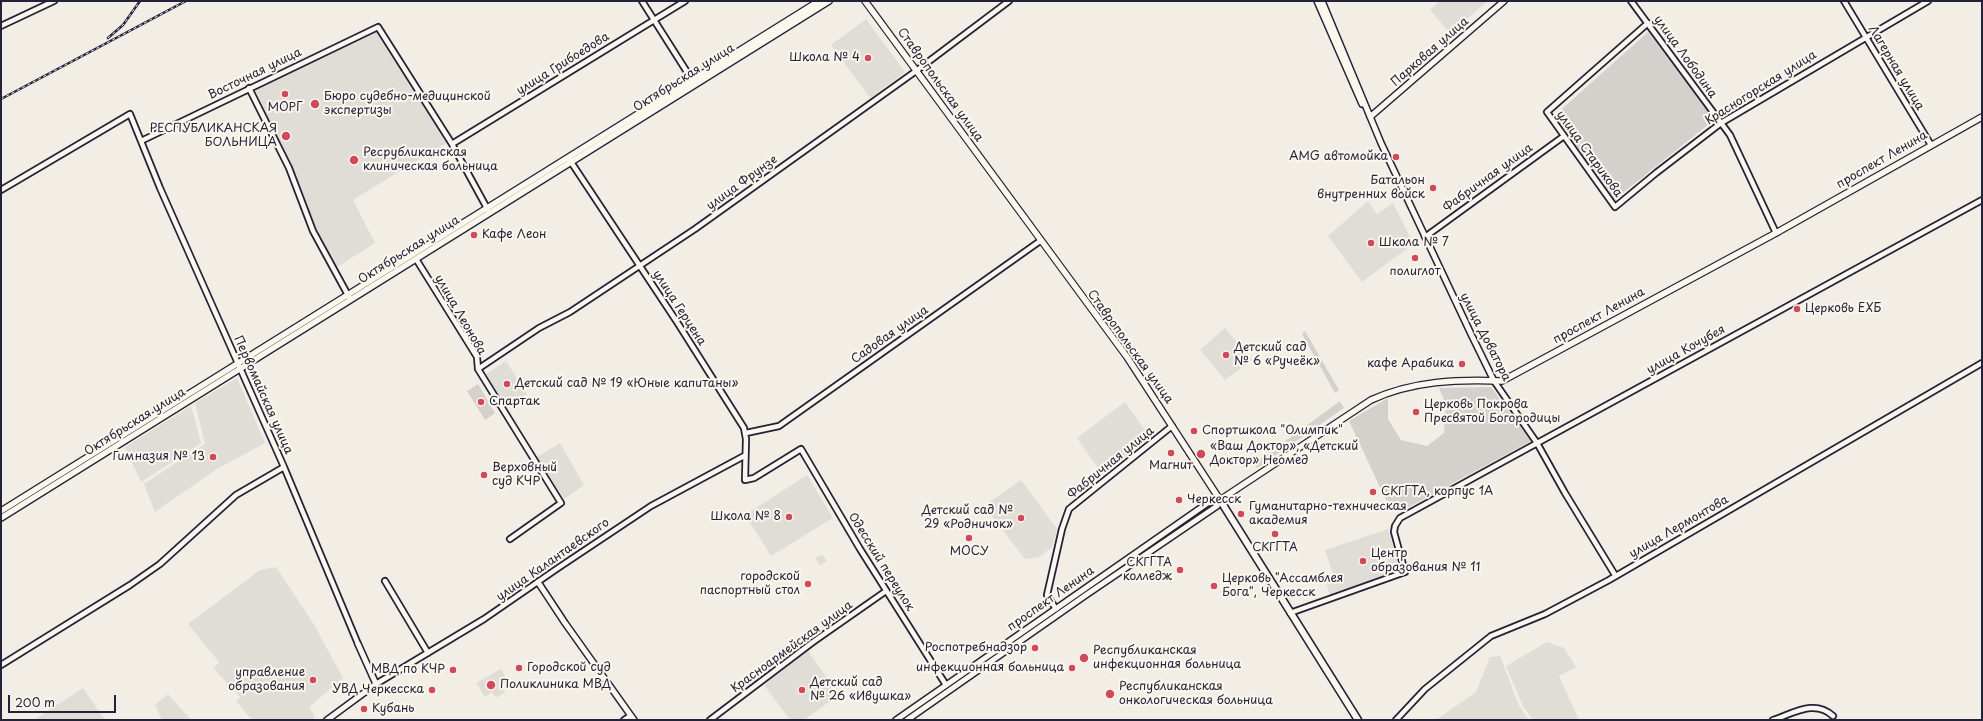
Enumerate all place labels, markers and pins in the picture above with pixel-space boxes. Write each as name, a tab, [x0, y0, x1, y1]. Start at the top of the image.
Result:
place label: Школа № 4	[789, 51, 860, 65]
marker: Школа № 4	[863, 53, 873, 63]
marker: МОРГ	[280, 89, 290, 99]
place label: Бюро судебно-медицинской экспертизы	[324, 90, 491, 118]
marker: Бюро судебно-медицинской экспертизы	[309, 98, 321, 110]
place label: МОРГ	[267, 101, 303, 115]
place label: РЕСПУБЛИКАНСКАЯ БОЛЬНИЦА	[149, 122, 277, 150]
marker: РЕСПУБЛИКАНСКАЯ БОЛЬНИЦА	[280, 130, 292, 142]
place label: Ресрубликанская клиническая больница	[363, 146, 498, 174]
place label: AMG автомойка	[1289, 150, 1388, 164]
marker: AMG автомойка	[1391, 152, 1401, 162]
marker: Ресрубликанская клиническая больница	[348, 154, 360, 166]
place label: Батальон внутренних войск	[1317, 174, 1425, 202]
marker: Батальон внутренних войск	[1428, 183, 1438, 193]
place label: Кафе Леон	[482, 228, 546, 242]
marker: Кафе Леон	[469, 230, 479, 240]
place label: Школа № 7	[1379, 236, 1449, 250]
marker: Школа № 7	[1366, 238, 1376, 248]
marker: полиглот	[1410, 253, 1420, 263]
place label: полиглот	[1389, 265, 1441, 279]
place label: Церковь ЕХБ	[1805, 302, 1881, 316]
marker: Церковь ЕХБ	[1792, 304, 1802, 314]
place label: Детский сад № 6 «Ручеёк»	[1234, 341, 1320, 369]
marker: Детский сад № 6 «Ручеёк»	[1221, 350, 1231, 360]
place label: кафе Арабика	[1367, 357, 1454, 371]
marker: кафе Арабика	[1457, 359, 1467, 369]
place label: Детский сад № 19 «Юные капитаны»	[515, 377, 738, 391]
marker: Детский сад № 19 «Юные капитаны»	[502, 379, 512, 389]
place label: Спартак	[489, 395, 540, 409]
marker: Спартак	[476, 397, 486, 407]
place label: Церковь Покрова Пресвятой Богородицы	[1424, 398, 1560, 426]
marker: Церковь Покрова Пресвятой Богородицы	[1411, 407, 1421, 417]
place label: Спортшкола "Олимпик"	[1202, 424, 1343, 438]
marker: Спортшкола "Олимпик"	[1189, 426, 1199, 436]
place label: «Ваш Доктор», «Детский Доктор» Неомед	[1210, 440, 1358, 468]
marker: Магнит	[1166, 448, 1176, 458]
marker: «Ваш Доктор», «Детский Доктор» Неомед	[1195, 448, 1207, 460]
place label: Гимназия № 13	[113, 450, 205, 464]
marker: Гимназия № 13	[208, 452, 218, 462]
place label: Магнит	[1149, 459, 1193, 473]
place label: Верховный суд КЧР	[492, 461, 557, 489]
marker: Верховный суд КЧР	[479, 470, 489, 480]
place label: СКГГТА, корпус 1А	[1381, 485, 1493, 499]
marker: СКГГТА, корпус 1А	[1368, 487, 1378, 497]
place label: Черкесск	[1187, 493, 1241, 507]
marker: Черкесск	[1174, 495, 1184, 505]
place label: Гуманитарно-техническая академия	[1249, 500, 1407, 528]
place label: Детский сад № 29 «Родничок»	[922, 504, 1013, 532]
marker: Гуманитарно-техническая академия	[1236, 509, 1246, 519]
place label: Школа № 8	[711, 510, 781, 524]
marker: Школа № 8	[784, 512, 794, 522]
marker: Детский сад № 29 «Родничок»	[1016, 513, 1026, 523]
marker: СКГГТА	[1270, 529, 1280, 539]
marker: МОСУ	[964, 533, 974, 543]
place label: СКГГТА	[1252, 541, 1298, 555]
place label: МОСУ	[950, 545, 988, 559]
place label: Центр образования № 11	[1371, 547, 1480, 575]
place label: СКГГТА колледж	[1123, 556, 1172, 584]
marker: Центр образования № 11	[1358, 556, 1368, 566]
marker: СКГГТА колледж	[1175, 565, 1185, 575]
place label: городской паспортный стол	[700, 570, 800, 598]
place label: Церковь "Ассамблея Бога", Черкесск	[1222, 572, 1343, 600]
marker: городской паспортный стол	[803, 579, 813, 589]
marker: Церковь "Ассамблея Бога", Черкесск	[1209, 581, 1219, 591]
place label: Роспотребнадзор	[925, 641, 1027, 655]
marker: Роспотребнадзор	[1030, 643, 1040, 653]
place label: Республиканская инфекционная больница	[1093, 644, 1241, 672]
marker: Республиканская инфекционная больница	[1078, 652, 1090, 664]
place label: Городской суд	[527, 661, 611, 675]
place label: инфекционная больница	[916, 661, 1064, 675]
place label: МВД по КЧР	[371, 663, 445, 677]
marker: Городской суд	[514, 663, 524, 673]
marker: инфекционная больница	[1067, 663, 1077, 673]
marker: МВД по КЧР	[448, 665, 458, 675]
place label: управление образования	[228, 666, 305, 694]
marker: управление образования	[308, 675, 318, 685]
place label: Детский сад № 26 «Ивушка»	[810, 676, 911, 704]
place label: Поликлиника МВД	[500, 678, 611, 692]
marker: Поликлиника МВД	[485, 679, 497, 691]
place label: Республиканская онкологическая больница	[1119, 680, 1273, 708]
place label: УВД Черкесска	[332, 683, 424, 697]
marker: УВД Черкесска	[427, 685, 437, 695]
marker: Детский сад № 26 «Ивушка»	[797, 685, 807, 695]
marker: Республиканская онкологическая больница	[1104, 688, 1116, 700]
place label: Кубань	[372, 702, 414, 716]
marker: Кубань	[359, 704, 369, 714]

